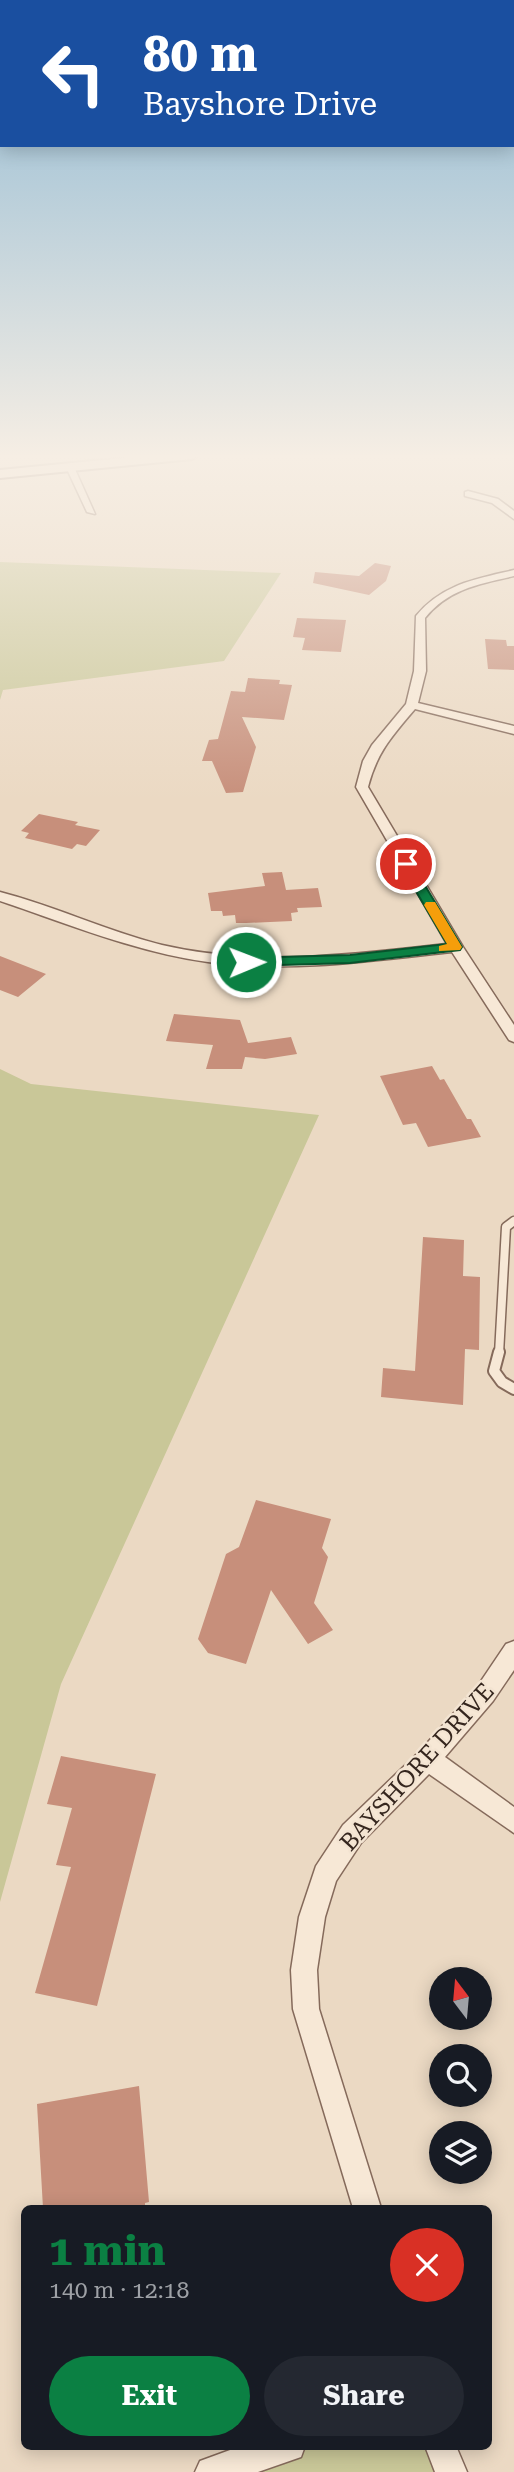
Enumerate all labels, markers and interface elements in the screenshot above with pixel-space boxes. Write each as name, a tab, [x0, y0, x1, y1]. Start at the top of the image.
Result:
text: 80 m	[143, 26, 258, 83]
icon: left	[28, 28, 119, 119]
text: Bayshore Drive	[143, 85, 377, 123]
pin	[376, 834, 436, 894]
icon: arrive	[387, 845, 425, 883]
position arrow	[209, 925, 283, 999]
street label: BAYSHORE DRIVE	[334, 1677, 500, 1857]
north arrow	[429, 1967, 492, 2030]
map controls	[429, 1967, 492, 2184]
button: search	[429, 2044, 492, 2107]
button: layers	[429, 2121, 492, 2184]
text: 1 min	[49, 2226, 166, 2275]
button: close	[390, 2228, 464, 2302]
text: 140 m · 12:18	[49, 2277, 189, 2304]
button: Exit	[49, 2356, 250, 2436]
button: Share	[264, 2356, 464, 2436]

